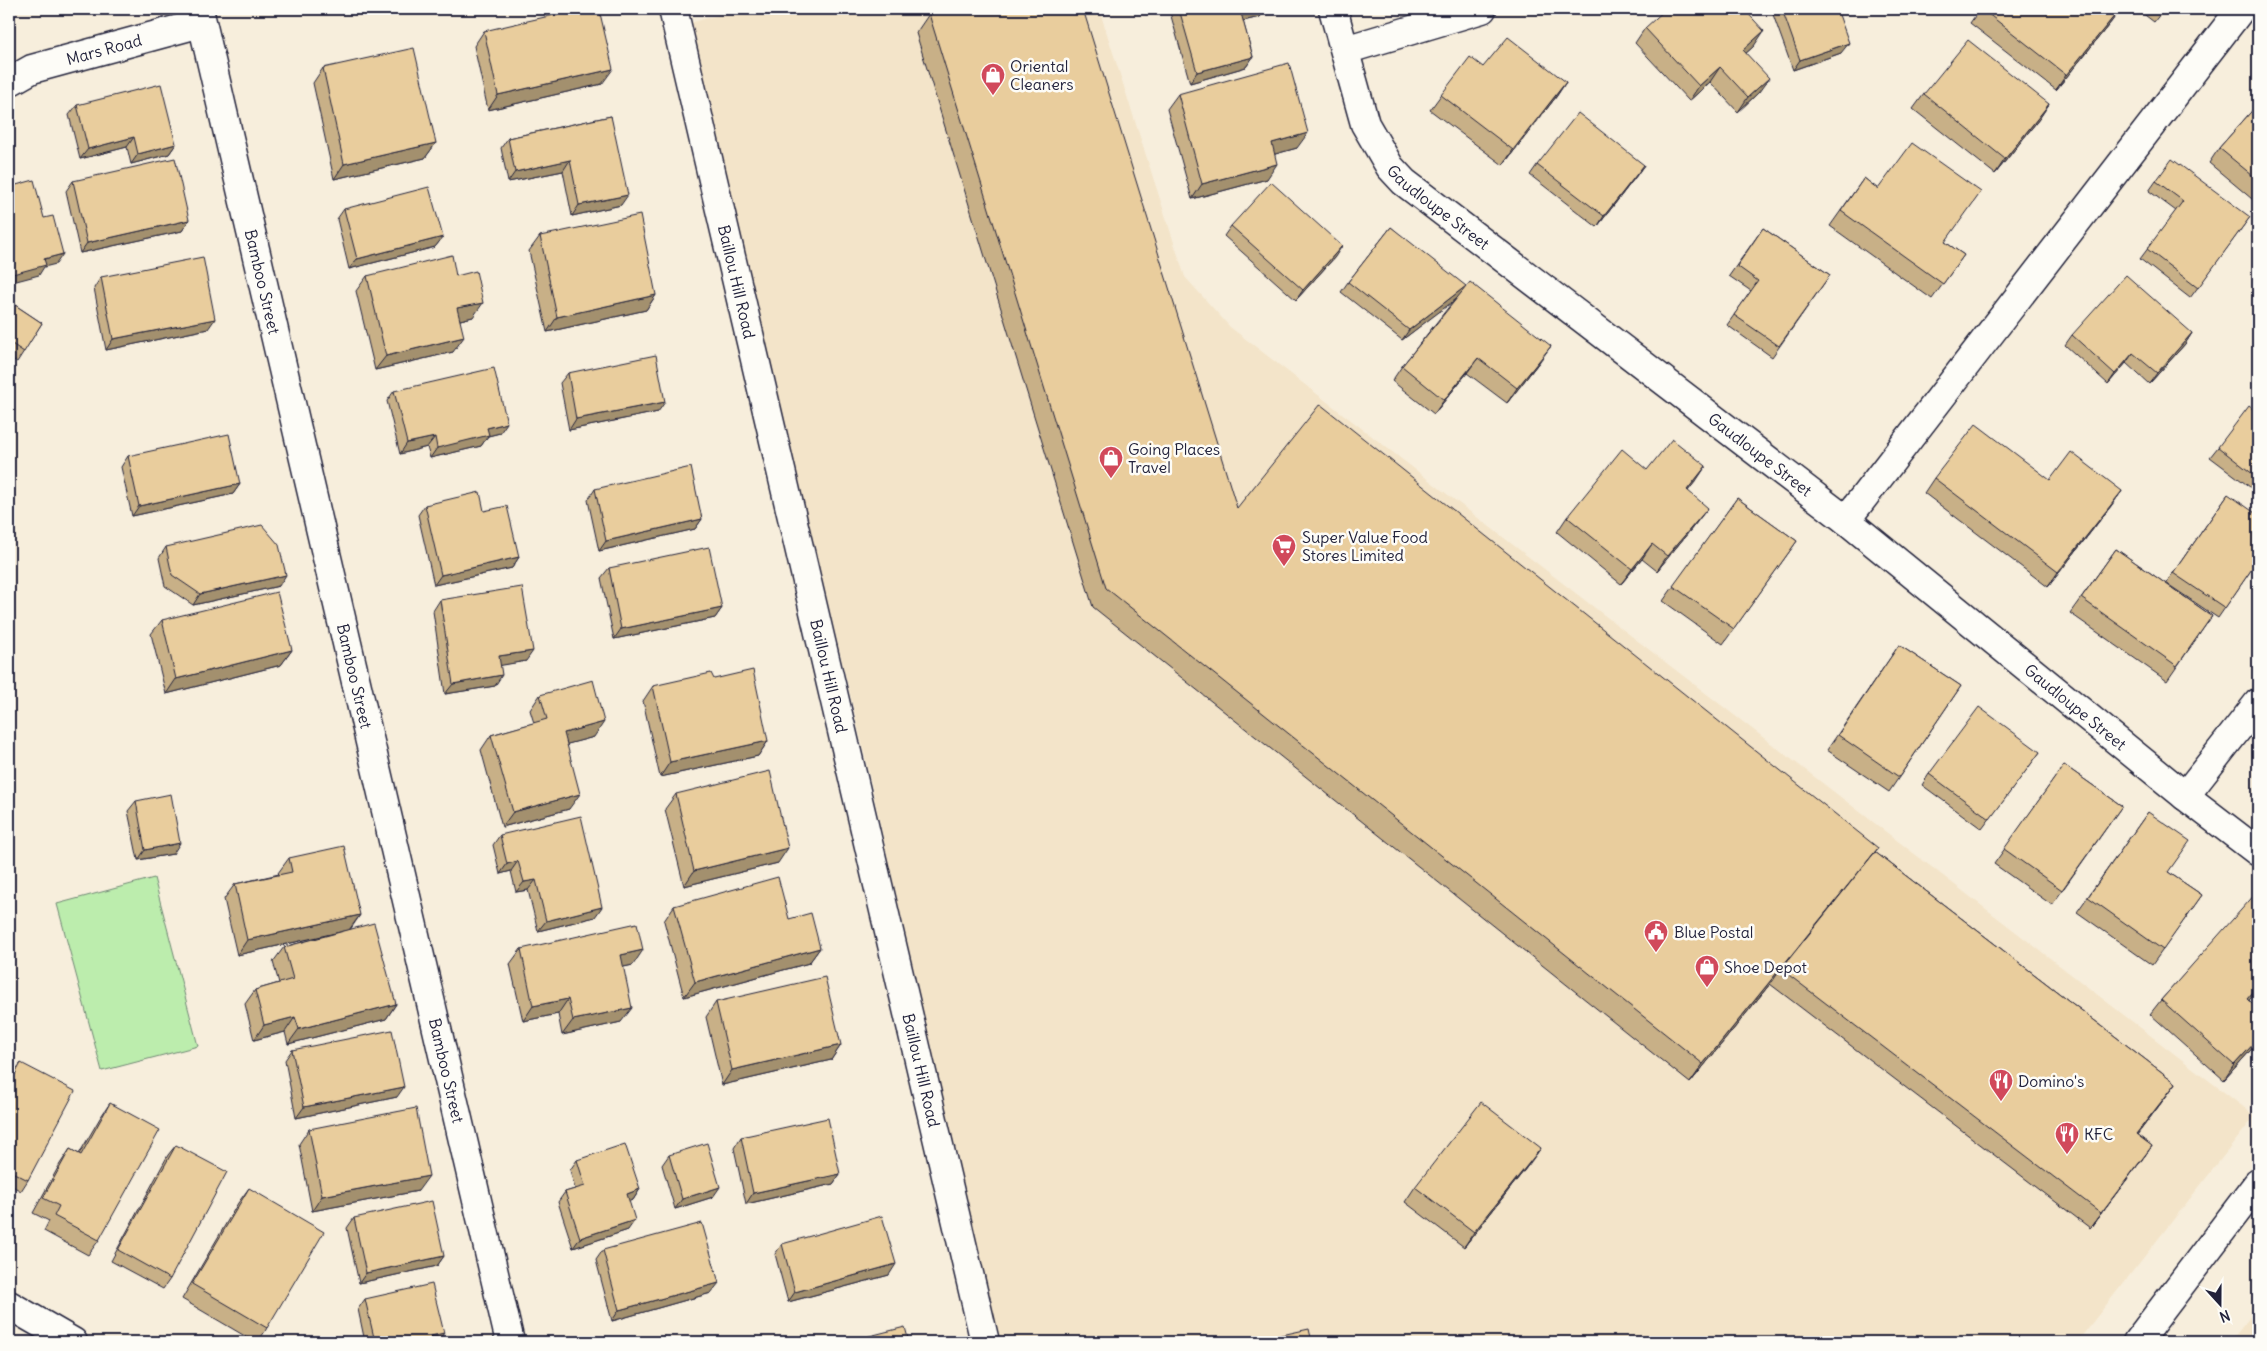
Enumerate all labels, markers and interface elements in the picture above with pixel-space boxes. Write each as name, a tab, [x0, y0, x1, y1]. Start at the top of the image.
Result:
street label: Mars Road	[64, 30, 144, 69]
place label: Oriental Cleaners	[1010, 56, 1074, 94]
shop icon: Oriental Cleaners	[980, 62, 1006, 96]
street label: Gaudloupe Street	[1383, 160, 1494, 254]
street label: Baillou Hill Road	[714, 223, 760, 340]
street label: Bamboo Street	[241, 227, 285, 337]
street label: Gaudloupe Street	[1704, 408, 1817, 501]
place label: Going Places Travel	[1128, 439, 1220, 477]
shop icon: Going Places Travel	[1098, 445, 1124, 479]
place label: Super Value Food Stores Limited	[1302, 527, 1428, 565]
supermarket icon: Super Value Food Stores Limited	[1271, 533, 1297, 567]
street label: Baillou Hill Road	[806, 617, 852, 735]
street label: Bamboo Street	[333, 622, 377, 731]
street label: Gaudloupe Street	[2020, 659, 2131, 755]
public building icon: Blue Postal	[1643, 919, 1669, 953]
place label: Blue Postal	[1674, 922, 1753, 942]
shop icon: Shoe Depot	[1694, 954, 1720, 988]
place label: Shoe Depot	[1724, 957, 1808, 977]
street label: Baillou Hill Road	[898, 1011, 944, 1129]
street label: Bamboo Street	[425, 1016, 469, 1125]
restaurant icon: Domino's	[1988, 1068, 2014, 1102]
place label: Domino's	[2018, 1071, 2084, 1091]
restaurant icon: KFC	[2054, 1121, 2080, 1155]
place label: KFC	[2084, 1124, 2113, 1144]
north arrow	[2194, 1278, 2244, 1328]
text: N	[2217, 1306, 2232, 1326]

